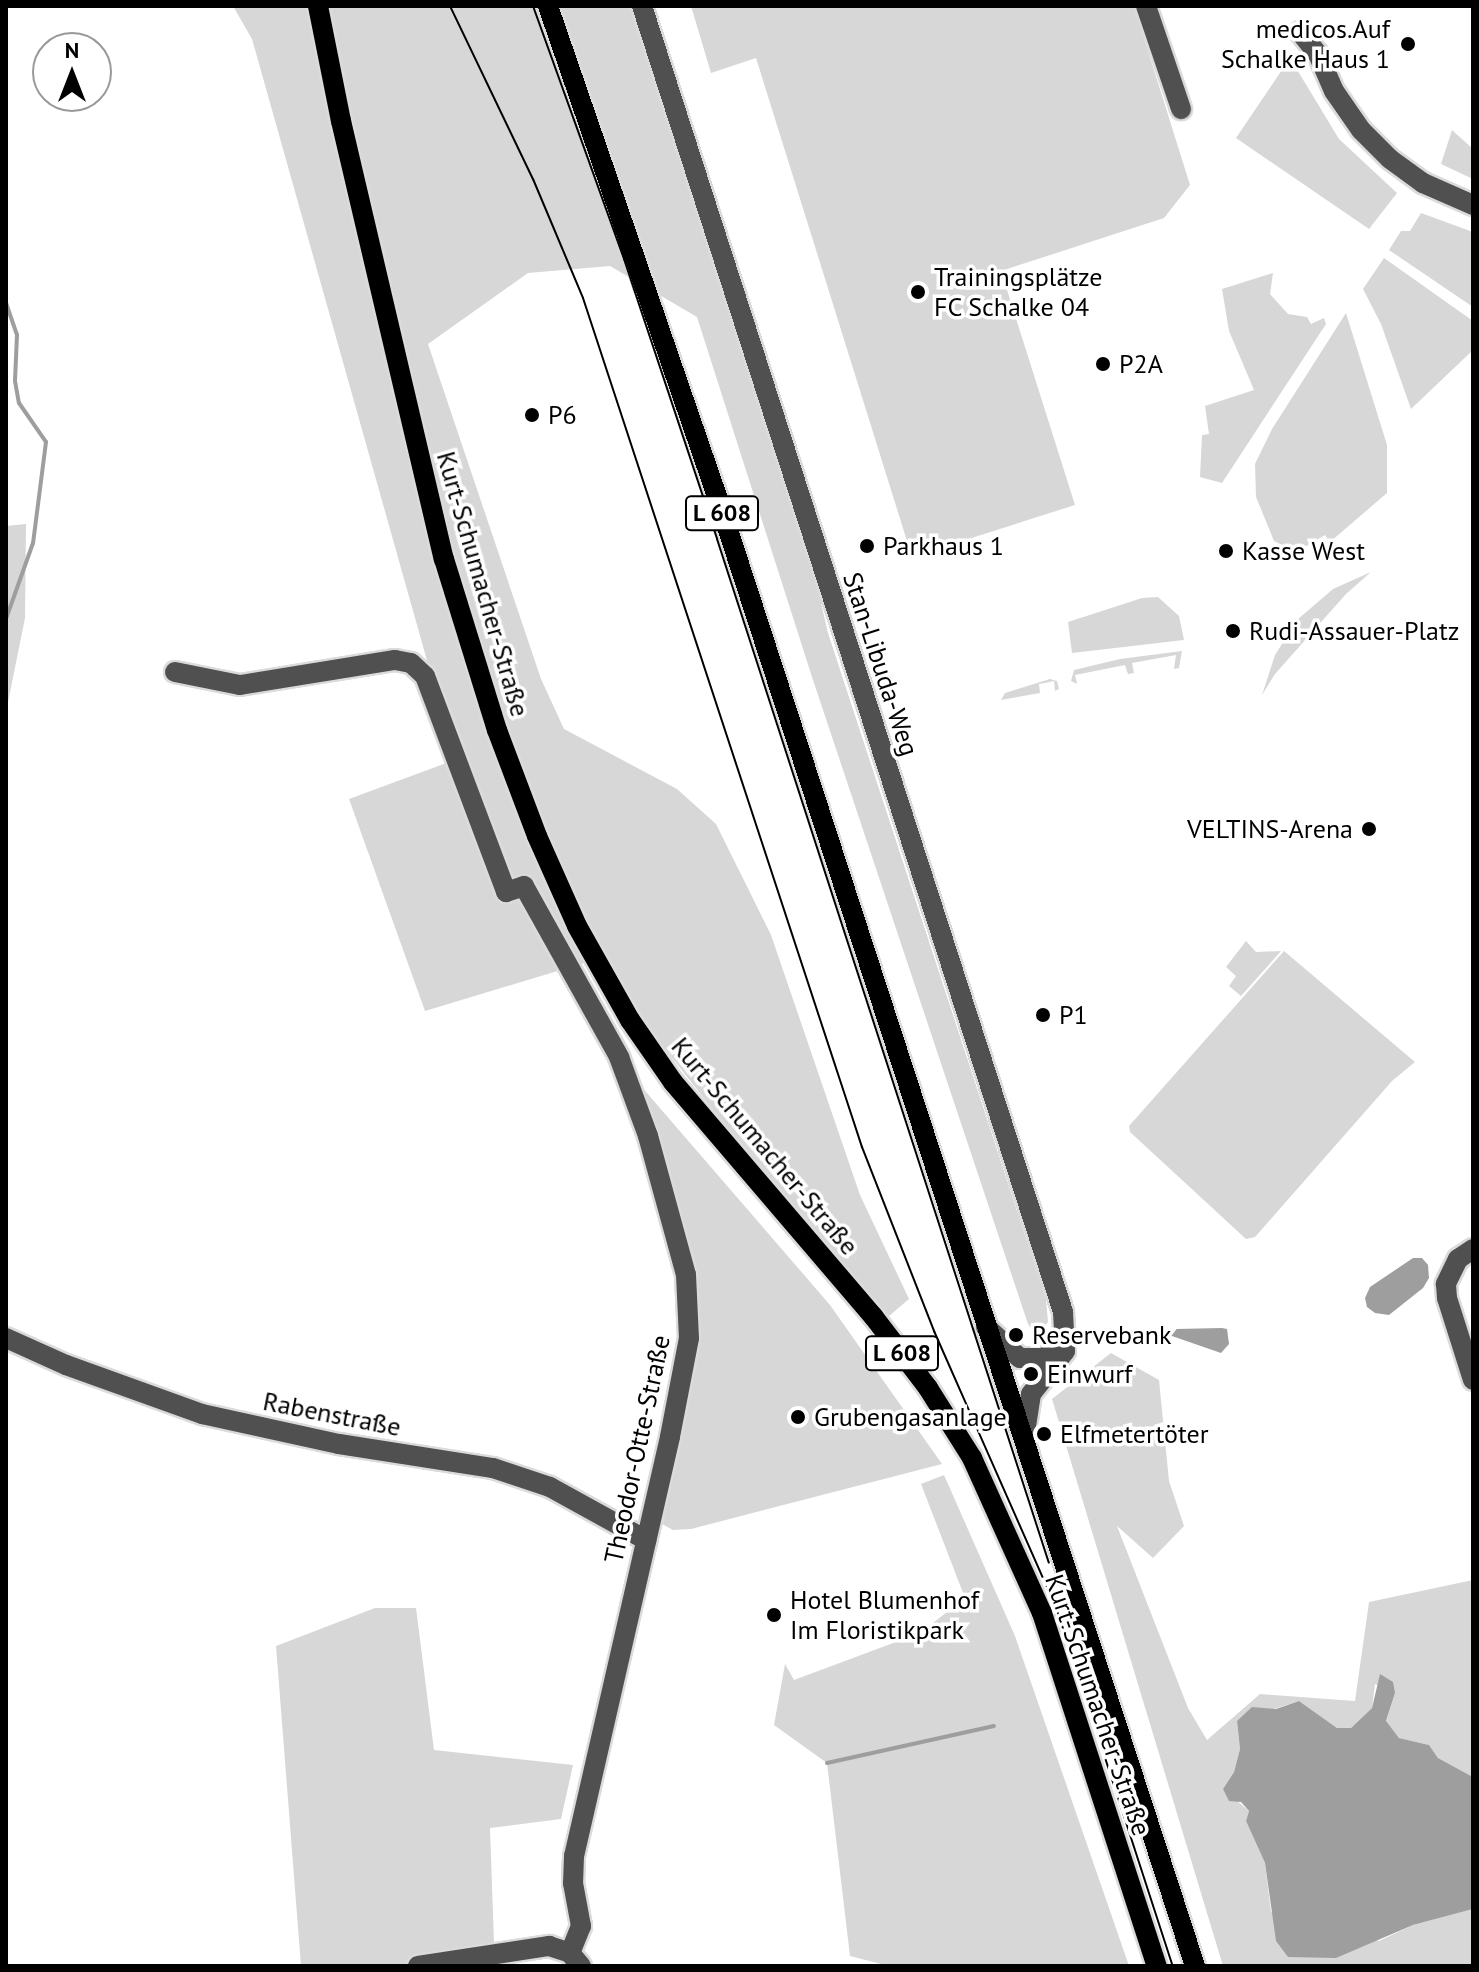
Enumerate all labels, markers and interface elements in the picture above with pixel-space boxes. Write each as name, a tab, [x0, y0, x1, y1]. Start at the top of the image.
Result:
place label: medicos.Auf Schalke Haus 1	[1221, 13, 1390, 74]
north arrow	[32, 32, 112, 112]
marker: medicos.Auf Schalke Haus 1	[1397, 33, 1419, 55]
text: N	[65, 36, 79, 64]
place label: Trainingsplätze FC Schalke 04	[934, 261, 1103, 322]
marker: Trainingsplätze FC Schalke 04	[909, 283, 927, 301]
place label: P2A	[1119, 348, 1163, 380]
marker: P2A	[1094, 355, 1112, 373]
place label: P6	[548, 399, 577, 431]
marker: P6	[523, 406, 541, 424]
street label: Kurt-Schumacher-Straße	[430, 448, 536, 720]
road number: L 608	[684, 493, 760, 533]
place label: Parkhaus 1	[883, 530, 1004, 562]
place label: Kasse West	[1242, 535, 1365, 567]
marker: Parkhaus 1	[858, 537, 876, 555]
marker: Kasse West	[1217, 542, 1235, 560]
street label: Stan-Libuda-Weg	[837, 568, 925, 760]
place label: Rudi-Assauer-Platz	[1249, 615, 1459, 647]
marker: Rudi-Assauer-Platz	[1224, 622, 1242, 640]
place label: VELTINS-Arena	[1187, 813, 1353, 845]
marker: VELTINS-Arena	[1360, 820, 1378, 838]
place label: P1	[1059, 999, 1088, 1031]
marker: P1	[1034, 1006, 1052, 1024]
street label: Kurt-Schumacher-Straße	[665, 1031, 865, 1261]
place label: Reservebank	[1032, 1319, 1171, 1351]
marker: Reservebank	[1007, 1326, 1025, 1344]
street label: Theodor-Otte-Straße	[598, 1332, 676, 1566]
road number: L 608	[864, 1333, 940, 1373]
place label: Einwurf	[1047, 1358, 1132, 1390]
marker: Einwurf	[1022, 1365, 1040, 1383]
street label: Rabenstraße	[260, 1385, 404, 1443]
place label: Grubengasanlage	[814, 1401, 1007, 1433]
marker: Grubengasanlage	[789, 1408, 807, 1426]
place label: Elfmetertöter	[1060, 1418, 1209, 1450]
marker: Elfmetertöter	[1035, 1425, 1053, 1443]
street label: Kurt-Schumacher-Straße	[1039, 1570, 1157, 1840]
place label: Hotel Blumenhof Im Floristikpark	[790, 1584, 979, 1646]
marker: Hotel Blumenhof Im Floristikpark	[765, 1606, 783, 1624]

